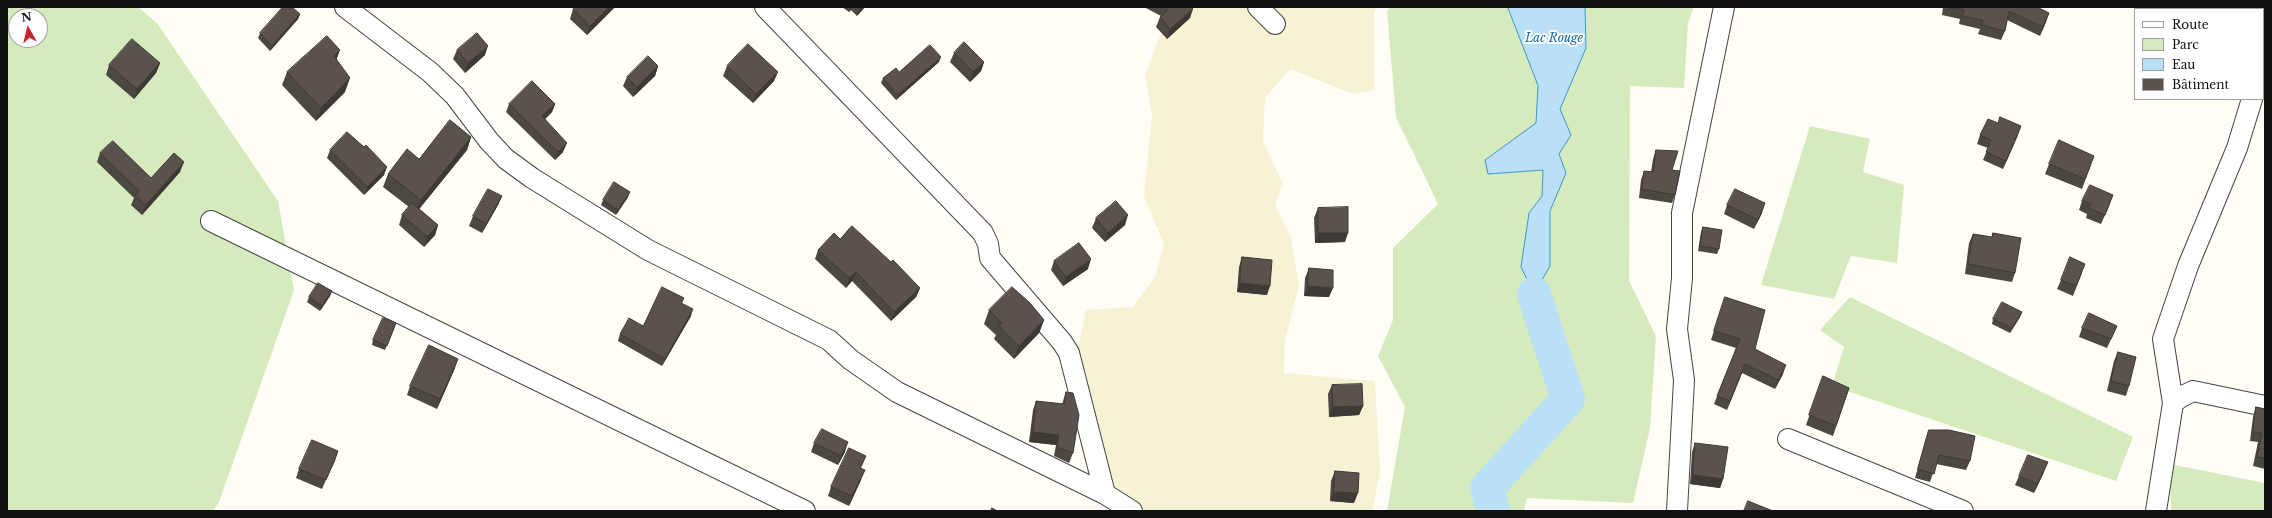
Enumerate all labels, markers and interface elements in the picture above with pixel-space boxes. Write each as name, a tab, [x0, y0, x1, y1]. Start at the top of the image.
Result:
north arrow	[8, 8, 48, 48]
legend	[2134, 8, 2264, 100]
text: N	[20, 9, 33, 25]
text: Route	[2172, 17, 2209, 32]
water label: Lac Rouge	[1525, 32, 1583, 46]
text: Parc	[2172, 37, 2199, 52]
text: Eau	[2172, 57, 2195, 72]
text: Bâtiment	[2172, 77, 2229, 92]

